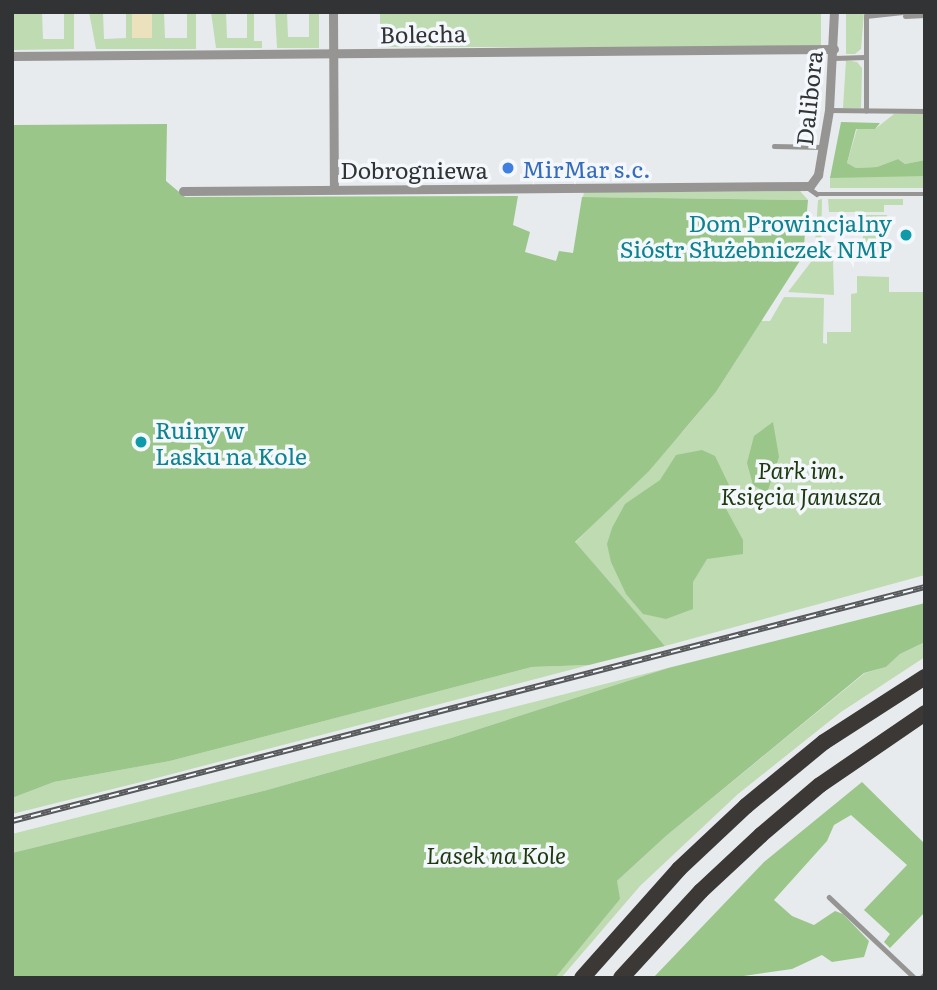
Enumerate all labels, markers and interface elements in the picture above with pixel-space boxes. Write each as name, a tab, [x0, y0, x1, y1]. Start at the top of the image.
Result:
street label: Bolecha	[379, 18, 467, 48]
street label: Dalibora	[789, 49, 827, 147]
place label: MirMar s.c.	[522, 154, 651, 182]
street label: Dobrogniewa	[340, 155, 488, 183]
marker: MirMar s.c.	[500, 160, 516, 176]
place label: Dom Prowincjalny Sióstr Służebniczek NMP	[620, 208, 892, 262]
marker: Dom Prowincjalny Sióstr Służebniczek NMP	[898, 227, 914, 243]
place label: Ruiny w Lasku na Kole	[155, 415, 307, 469]
marker: Ruiny w Lasku na Kole	[133, 434, 149, 450]
park label: Park im. Księcia Janusza	[720, 455, 882, 509]
park label: Lasek na Kole	[426, 840, 566, 868]

